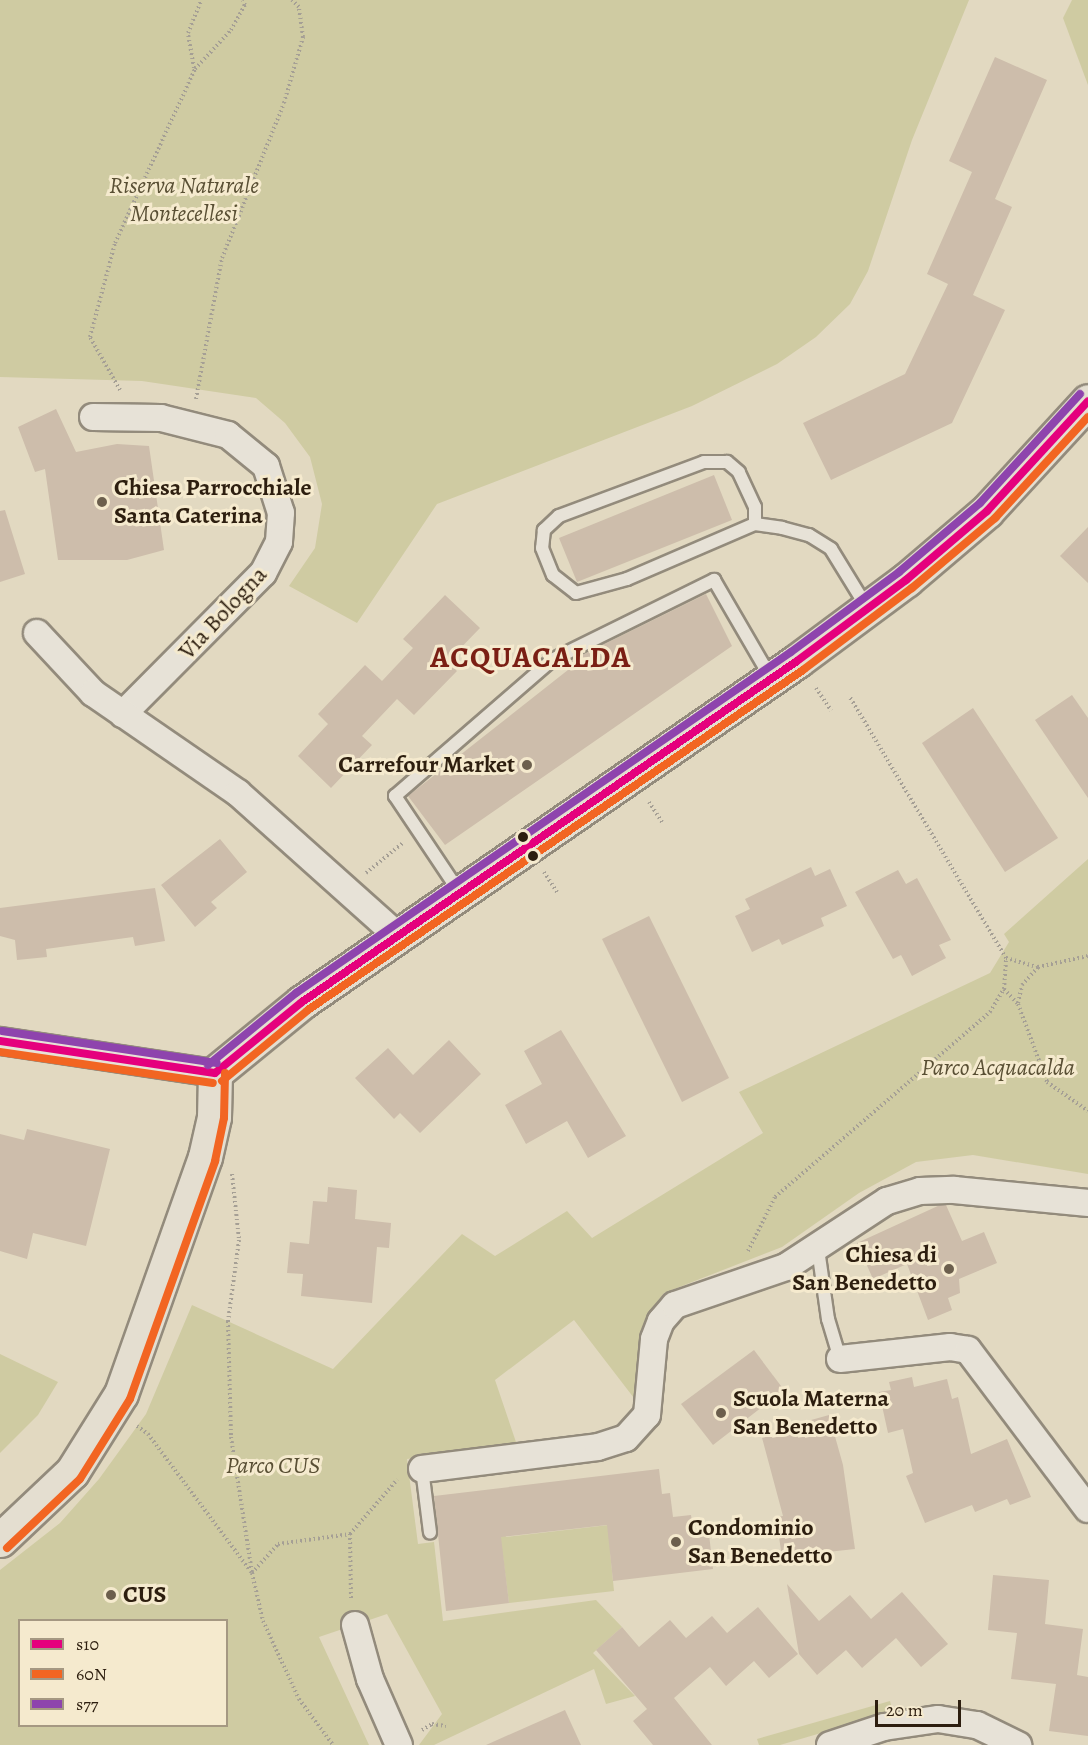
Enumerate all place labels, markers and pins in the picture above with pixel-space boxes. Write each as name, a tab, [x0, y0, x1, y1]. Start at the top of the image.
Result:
place label: Chiesa Parrocchiale Santa Caterina	[114, 474, 312, 530]
marker: Chiesa Parrocchiale Santa Caterina	[95, 495, 109, 509]
place label: Carrefour Market	[338, 751, 515, 779]
marker: Carrefour Market	[520, 758, 534, 772]
unlabelled marker	[517, 831, 529, 843]
unlabelled marker	[527, 850, 539, 862]
place label: Chiesa di San Benedetto	[792, 1241, 937, 1297]
marker: Chiesa di San Benedetto	[942, 1262, 956, 1276]
place label: Scuola Materna San Benedetto	[733, 1385, 889, 1441]
marker: Scuola Materna San Benedetto	[714, 1406, 728, 1420]
place label: Condominio San Benedetto	[688, 1514, 833, 1570]
marker: Condominio San Benedetto	[669, 1535, 683, 1549]
place label: CUS	[123, 1581, 166, 1609]
marker: CUS	[104, 1588, 118, 1602]

